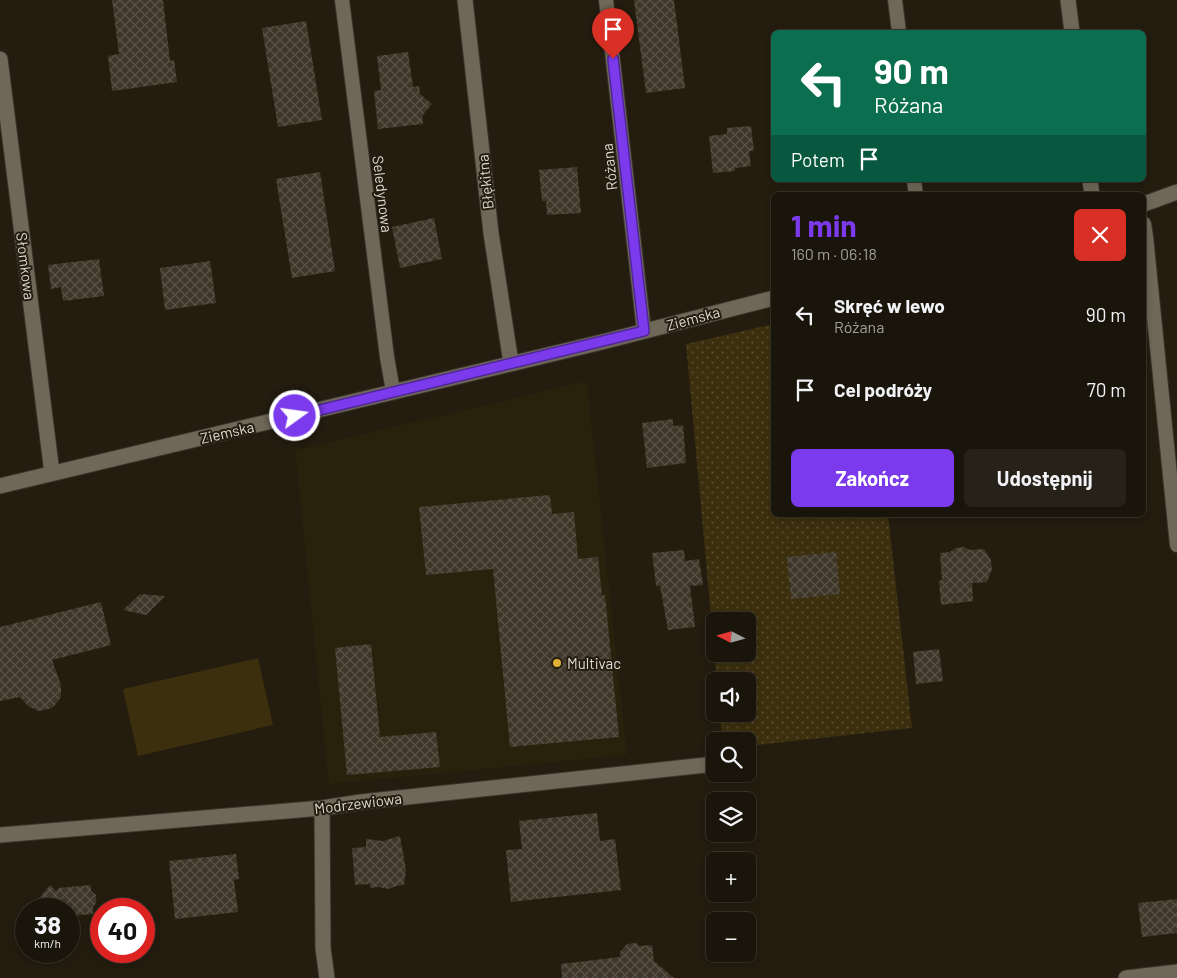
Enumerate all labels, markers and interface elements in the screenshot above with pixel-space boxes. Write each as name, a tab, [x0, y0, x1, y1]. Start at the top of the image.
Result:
pin	[592, 8, 634, 59]
icon: arrive	[599, 15, 627, 43]
text: 90 m	[874, 49, 949, 91]
icon: left	[791, 50, 856, 115]
text: Różana	[874, 91, 943, 117]
street label: Różana	[598, 143, 620, 191]
icon: arrive	[855, 145, 883, 173]
text: Potem	[791, 148, 845, 171]
street label: Seledynowa	[369, 154, 397, 234]
street label: Błękitna	[473, 154, 497, 210]
text: 1 min	[791, 207, 857, 243]
button: close	[1074, 209, 1126, 261]
street label: Słomkowa	[13, 231, 39, 301]
text: 160 m · 06:18	[791, 244, 877, 263]
text: Skręć w lewo	[834, 294, 945, 317]
icon: left	[791, 301, 819, 329]
street label: Ziemska	[664, 302, 722, 334]
text: 90 m	[1086, 303, 1126, 326]
text: Różana	[834, 317, 884, 336]
icon: arrive	[791, 376, 819, 404]
text: Cel podróży	[834, 378, 932, 401]
text: 70 m	[1087, 378, 1126, 401]
position arrow	[268, 389, 320, 441]
street label: Ziemska	[198, 417, 256, 447]
button: Zakończ	[791, 449, 954, 507]
button: Udostępnij	[964, 449, 1126, 507]
north arrow	[706, 612, 756, 662]
map controls	[706, 612, 756, 962]
place label: Multivac	[567, 654, 621, 672]
marker: Multivac	[551, 657, 563, 669]
button: sound	[706, 672, 756, 722]
button: search	[706, 732, 756, 782]
street label: Modrzewiowa	[313, 789, 403, 817]
button: layers	[706, 792, 756, 842]
button: +	[706, 852, 756, 902]
speed limit sign: 40	[90, 898, 155, 963]
text: 38	[34, 909, 61, 939]
button: −	[706, 912, 756, 962]
text: km/h	[34, 936, 61, 950]

